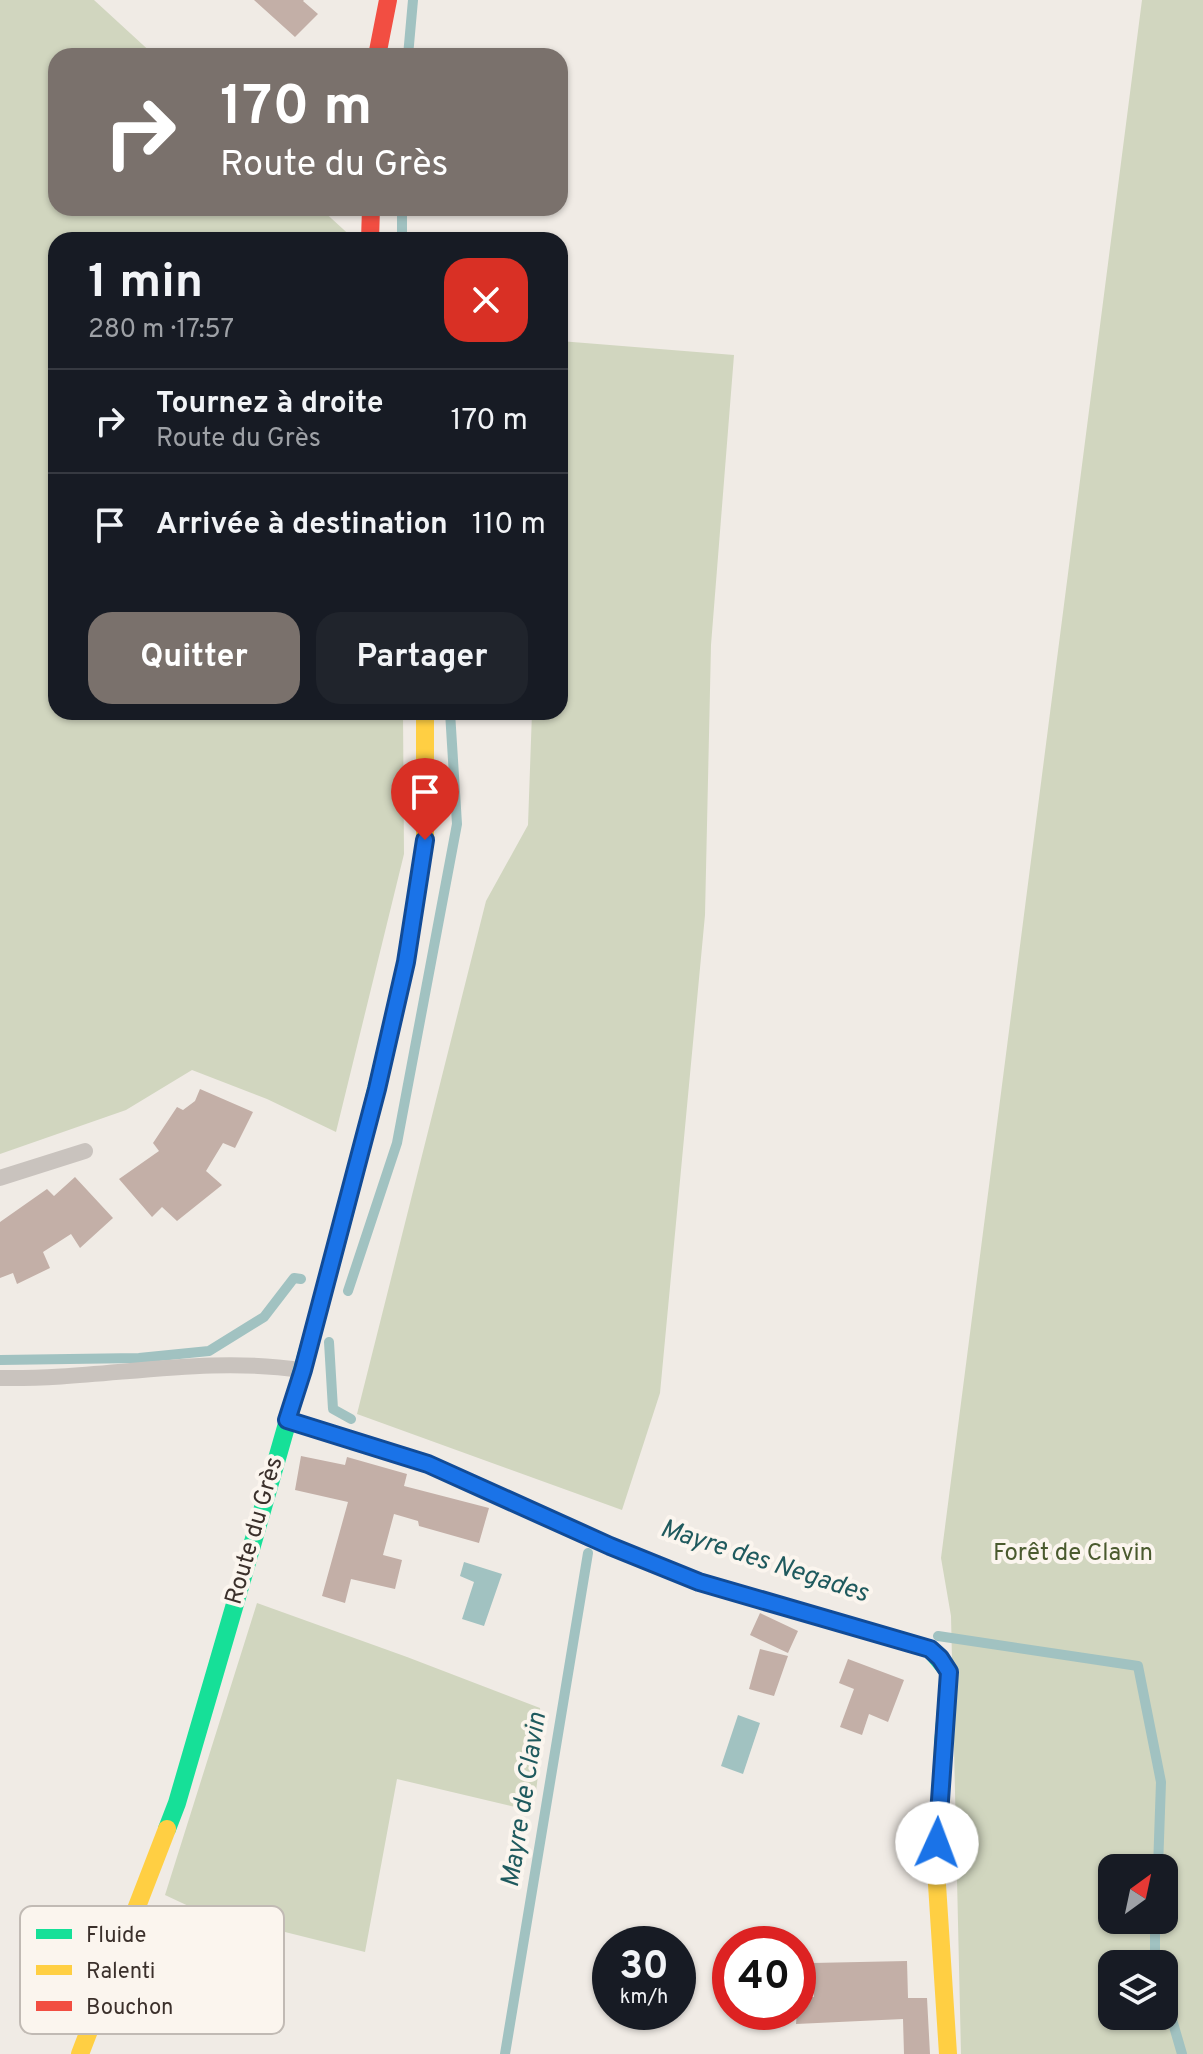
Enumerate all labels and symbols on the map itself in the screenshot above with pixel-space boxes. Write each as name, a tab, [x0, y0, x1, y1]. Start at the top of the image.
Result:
pin	[391, 758, 459, 840]
street label: Route du Grès	[220, 1454, 290, 1608]
water label: Mayre des Negades	[656, 1513, 873, 1612]
park label: Forêt de Clavin	[993, 1539, 1153, 1569]
water label: Mayre de Clavin	[495, 1710, 555, 1890]
position arrow	[895, 1801, 979, 1885]
north arrow	[1098, 1854, 1178, 1934]
legend	[20, 1906, 284, 2034]
text: Fluide	[86, 1923, 146, 1950]
speed limit sign: 40	[712, 1926, 816, 2030]
text: Ralenti	[86, 1959, 155, 1986]
text: Bouchon	[86, 1995, 173, 2022]

